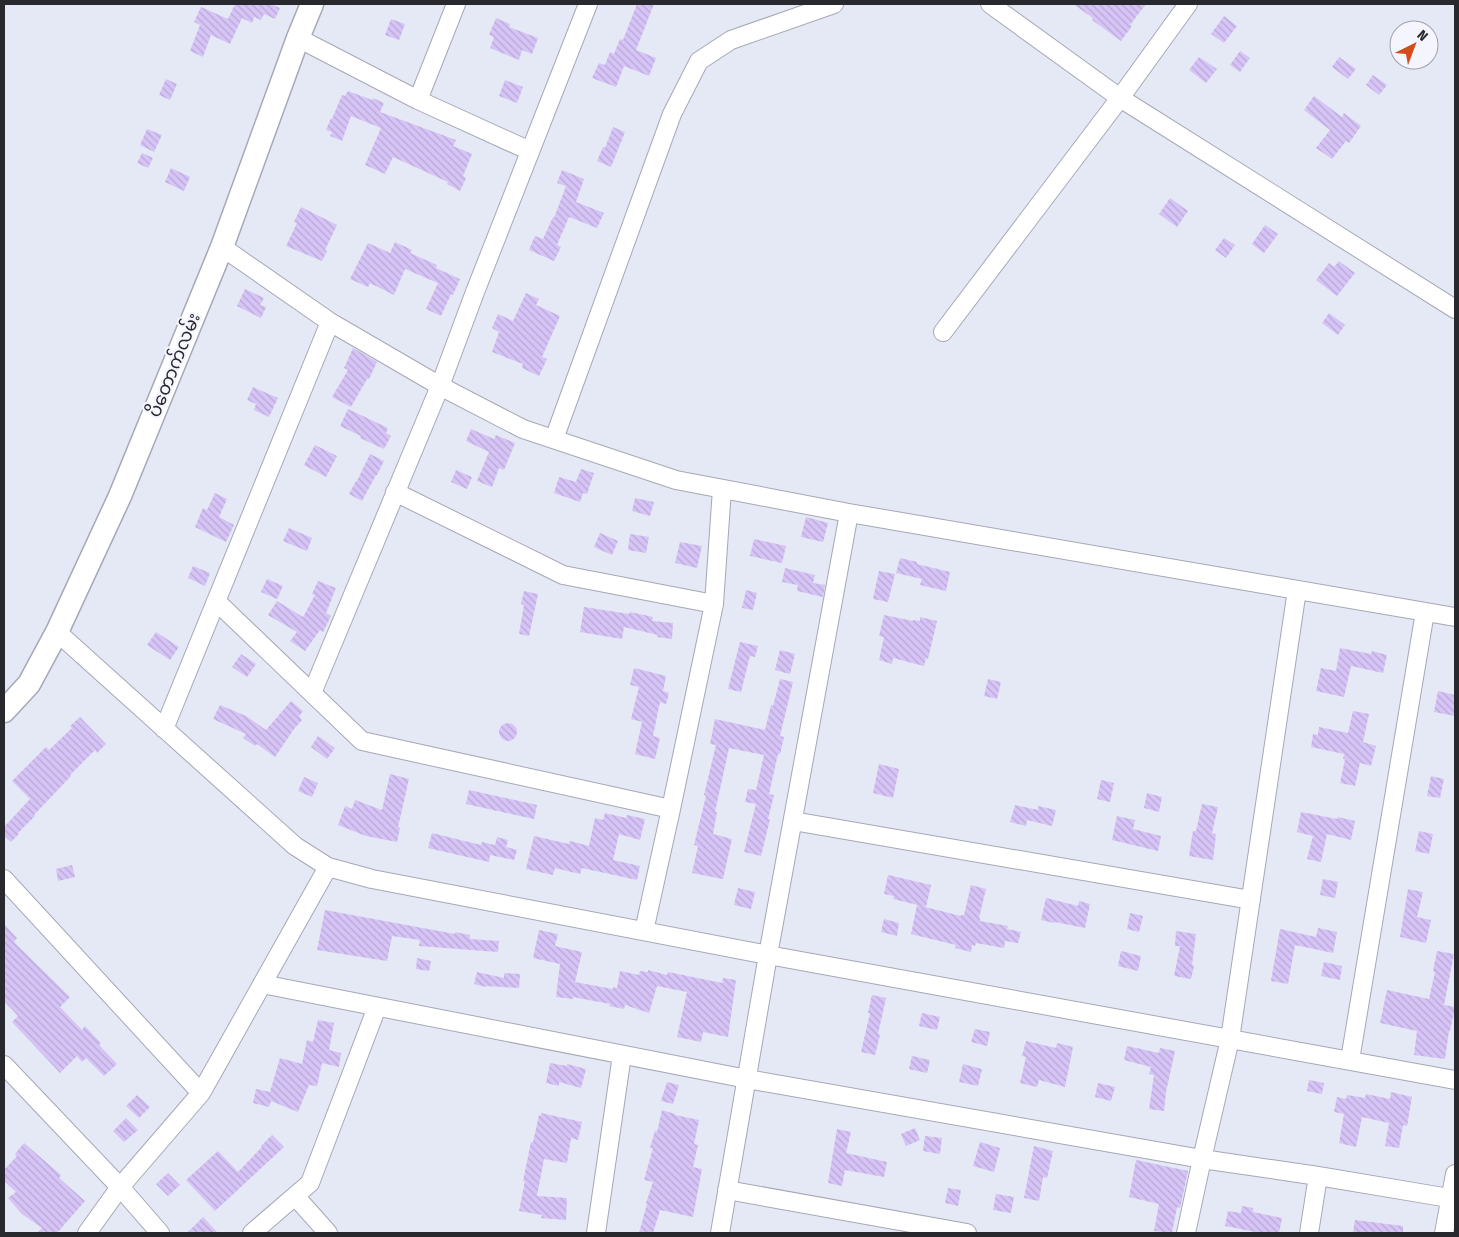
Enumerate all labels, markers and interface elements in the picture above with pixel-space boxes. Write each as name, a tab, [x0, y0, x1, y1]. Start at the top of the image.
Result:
north arrow	[1389, 20, 1439, 70]
text: N	[1414, 27, 1431, 45]
street label: ပိတောက်လမ်း	[140, 308, 205, 420]

